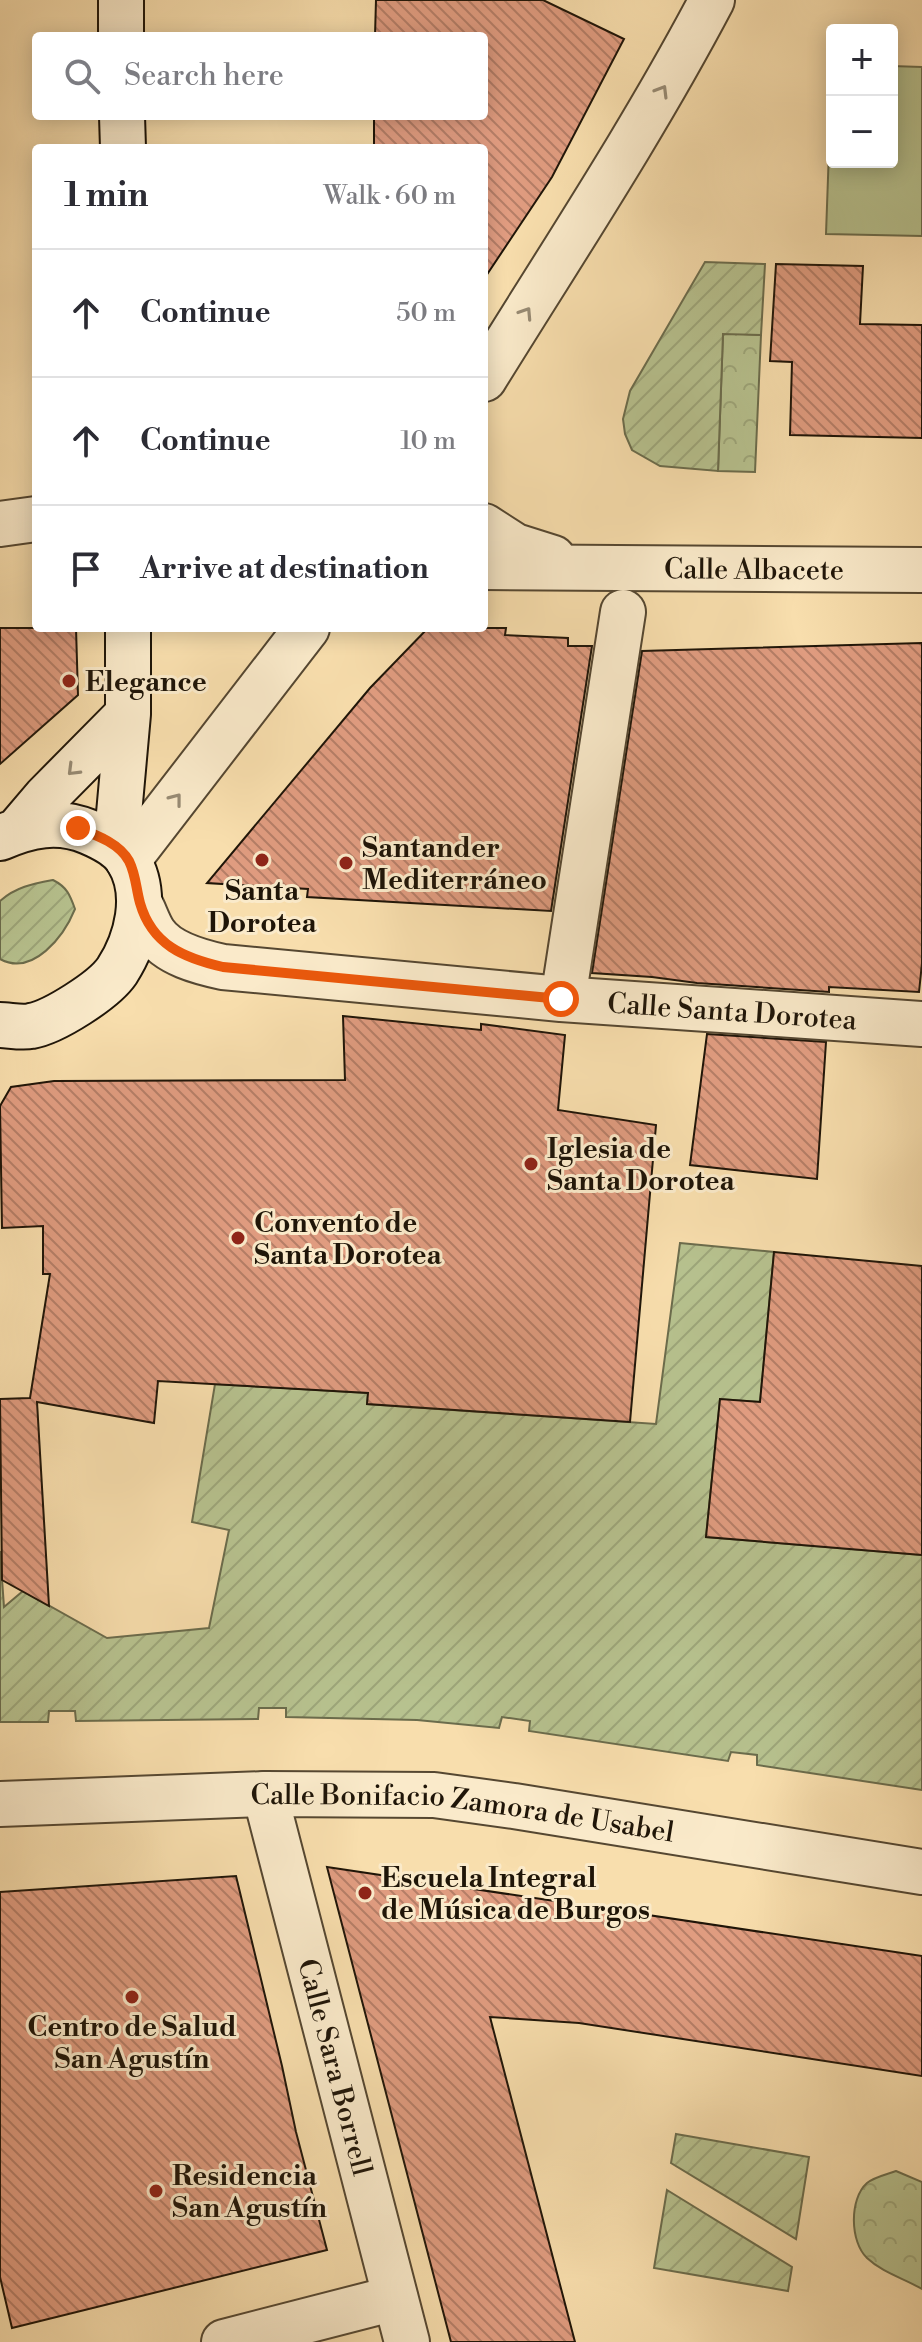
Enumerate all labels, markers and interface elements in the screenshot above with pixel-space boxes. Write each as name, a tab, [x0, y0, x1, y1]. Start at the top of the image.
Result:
map controls	[826, 24, 898, 168]
button: +	[826, 24, 898, 96]
search box	[32, 32, 488, 120]
icon: search	[60, 54, 104, 98]
text: Search here	[124, 57, 284, 95]
one-way arrow	[652, 85, 668, 100]
button: −	[826, 96, 898, 168]
text: 1 min	[64, 175, 148, 217]
text: Walk · 60 m	[324, 180, 456, 212]
icon: ahead	[64, 291, 108, 335]
text: Continue	[140, 294, 271, 332]
text: 50 m	[396, 297, 456, 329]
one-way arrow	[517, 307, 532, 322]
icon: ahead	[64, 419, 108, 463]
text: Continue	[140, 422, 271, 460]
text: 10 m	[400, 425, 456, 457]
icon: arrive	[64, 547, 108, 591]
text: Arrive at destination	[140, 550, 429, 588]
street label: Calle Albacete	[664, 552, 844, 588]
place label: Elegance	[85, 665, 207, 700]
marker: Elegance	[60, 672, 78, 690]
one-way arrow	[68, 761, 82, 775]
one-way arrow	[167, 793, 181, 808]
route end	[60, 810, 96, 846]
place label: Santander Mediterráneo	[362, 831, 547, 898]
marker: Santa Dorotea	[253, 851, 271, 869]
marker: Santander Mediterráneo	[337, 854, 355, 872]
place label: Santa Dorotea	[207, 874, 317, 941]
route start	[543, 981, 579, 1017]
street label: Calle Santa Dorotea	[606, 986, 859, 1039]
place label: Iglesia de Santa Dorotea	[547, 1132, 736, 1199]
marker: Iglesia de Santa Dorotea	[522, 1155, 540, 1173]
place label: Convento de Santa Dorotea	[254, 1206, 443, 1273]
marker: Convento de Santa Dorotea	[229, 1229, 247, 1247]
street label: Calle Bonifacio Zamora de Usabel	[250, 1778, 677, 1851]
place label: Escuela Integral de Música de Burgos	[381, 1861, 650, 1928]
marker: Escuela Integral de Música de Burgos	[356, 1884, 374, 1902]
street label: Calle Sara Borrell	[289, 1955, 379, 2180]
marker: Centro de Salud San Agustín	[123, 1988, 141, 2006]
place label: Centro de Salud San Agustín	[27, 2010, 237, 2077]
place label: Residencia San Agustín	[172, 2159, 327, 2226]
marker: Residencia San Agustín	[147, 2182, 165, 2200]

